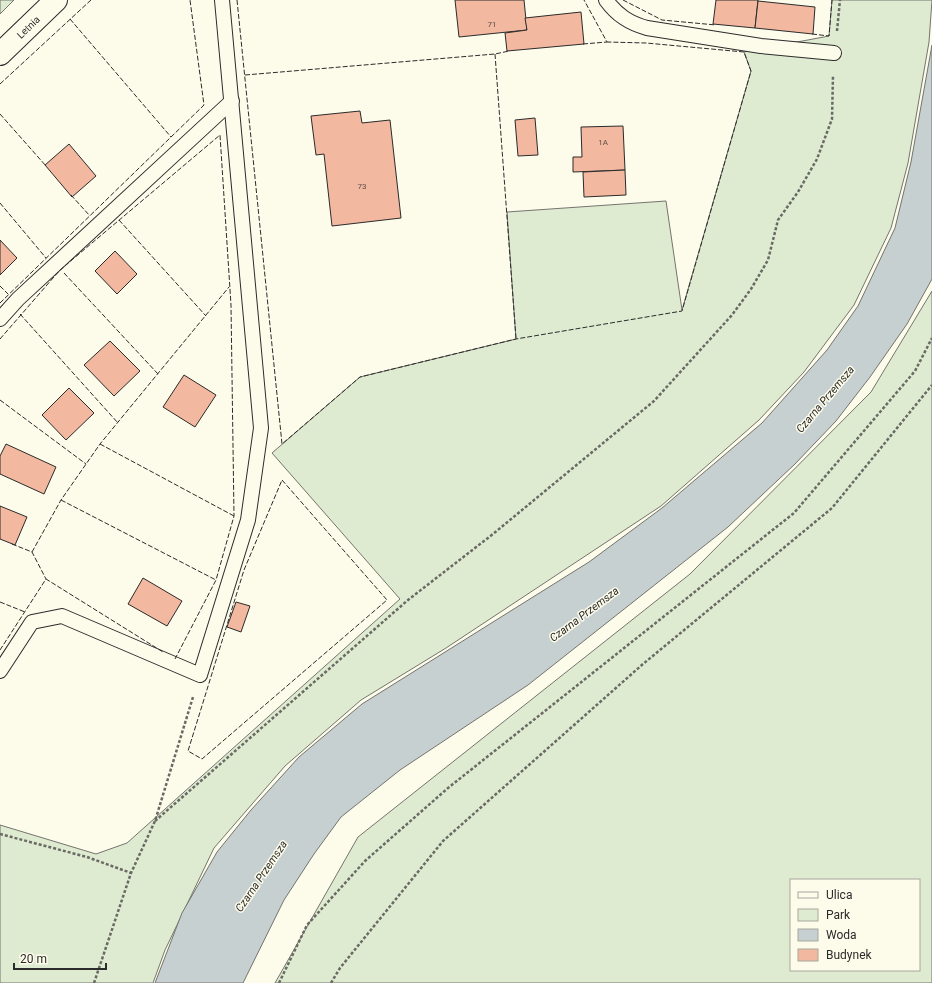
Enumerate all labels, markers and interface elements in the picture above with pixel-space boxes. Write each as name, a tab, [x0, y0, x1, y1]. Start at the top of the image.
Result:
street label: Letnia	[15, 14, 42, 41]
house number: 71	[488, 20, 497, 29]
house number: 1A	[598, 138, 609, 147]
house number: 73	[358, 182, 367, 191]
water label: Czarna Przemsza	[794, 363, 857, 435]
water label: Czarna Przemsza	[547, 584, 622, 645]
water label: Czarna Przemsza	[233, 838, 290, 914]
legend	[790, 879, 920, 971]
text: Ulica	[826, 888, 852, 902]
text: Park	[826, 908, 851, 922]
text: Woda	[826, 928, 857, 942]
scale bar	[14, 945, 106, 971]
text: Budynek	[826, 948, 873, 962]
text: 20 m	[20, 952, 47, 966]

